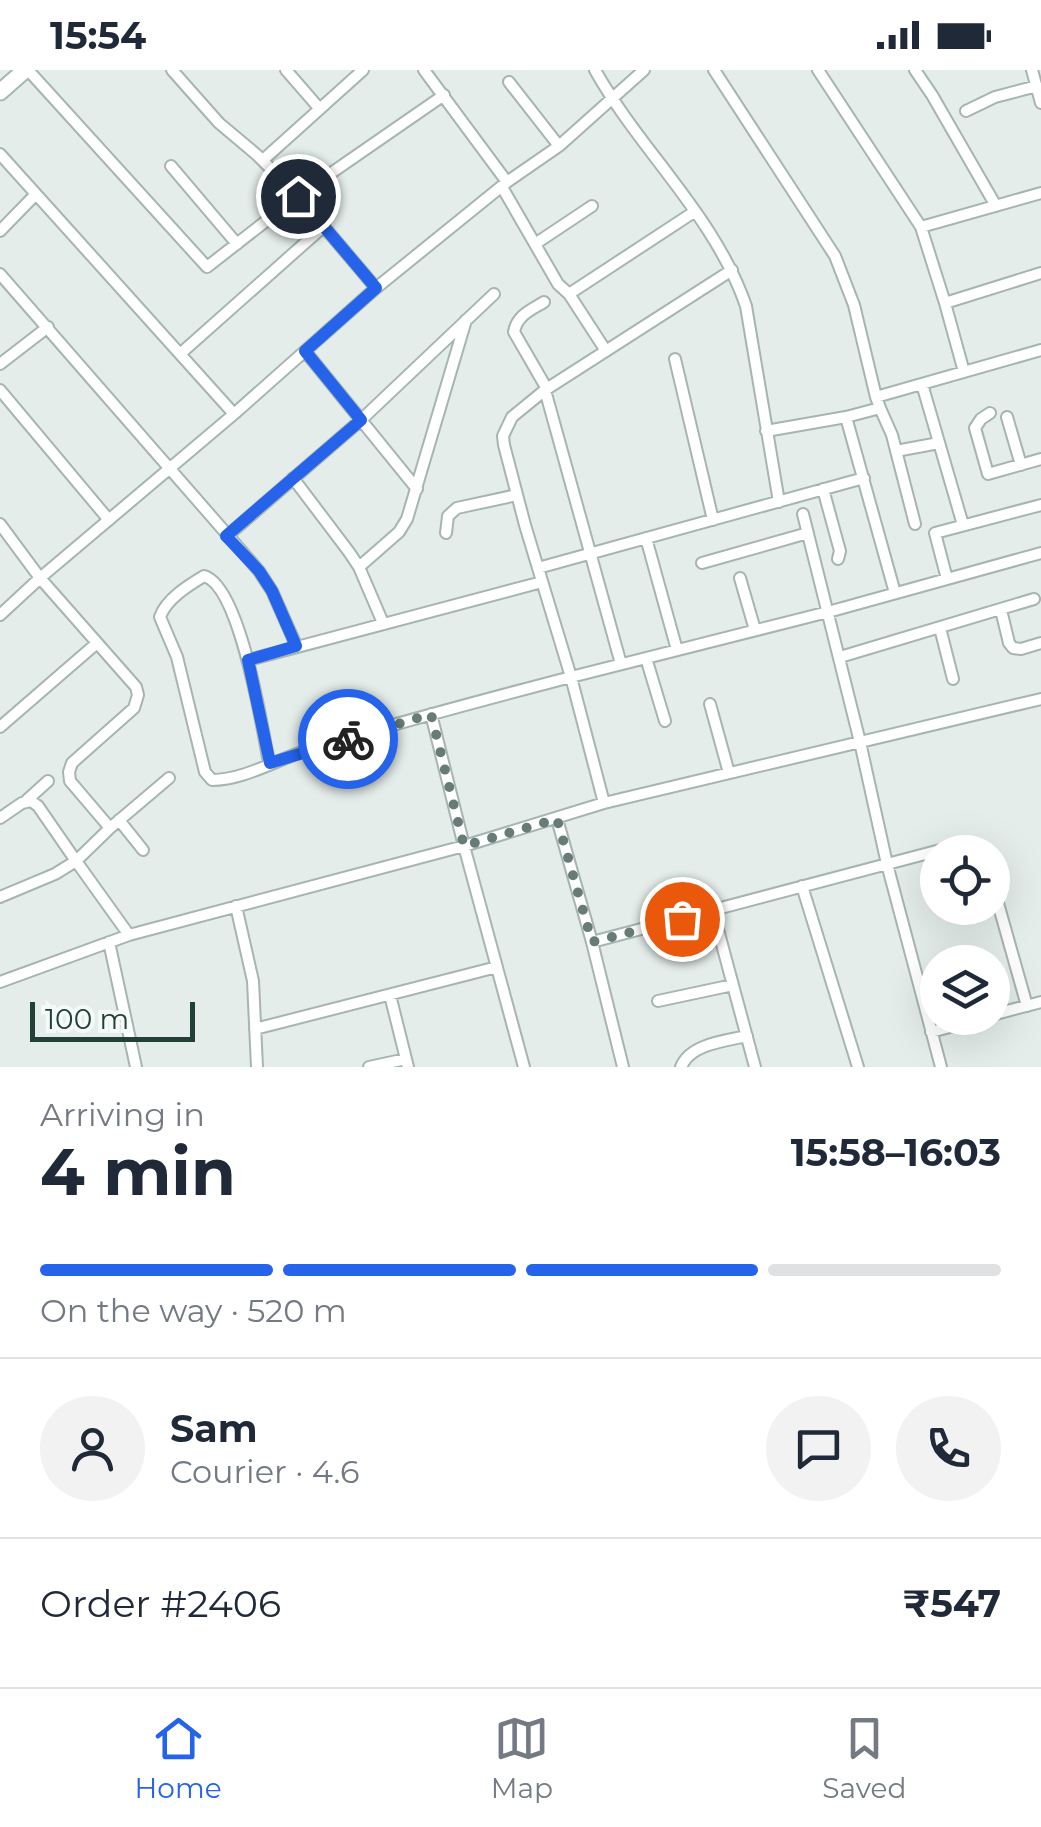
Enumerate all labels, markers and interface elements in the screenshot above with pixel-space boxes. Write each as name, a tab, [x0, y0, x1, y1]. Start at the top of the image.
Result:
text: 15:54	[50, 12, 146, 59]
pin	[256, 154, 341, 239]
icon: home	[271, 169, 326, 224]
courier	[298, 689, 398, 789]
icon: bike	[321, 712, 376, 767]
map controls	[920, 835, 1010, 1035]
button: locate	[920, 835, 1010, 925]
pin	[640, 877, 725, 962]
icon: bag	[655, 892, 710, 947]
button: layers	[920, 945, 1010, 1035]
scale bar	[30, 997, 195, 1041]
text: 100 m	[45, 1002, 129, 1036]
text: Arriving in	[40, 1095, 205, 1134]
text: 15:58–16:03	[791, 1129, 1001, 1176]
text: 4 min	[40, 1132, 236, 1211]
text: On the way · 520 m	[40, 1291, 347, 1330]
button: person	[40, 1396, 145, 1501]
button: chat	[766, 1396, 871, 1501]
button: phone	[896, 1396, 1001, 1501]
text: Sam	[170, 1405, 258, 1452]
text: Courier · 4.6	[170, 1452, 359, 1491]
text: Order #2406	[40, 1580, 281, 1627]
text: ₹547	[903, 1580, 1001, 1627]
tab: Home	[135, 1711, 222, 1805]
tab: Map	[491, 1711, 553, 1805]
tab: Saved	[822, 1711, 906, 1805]

